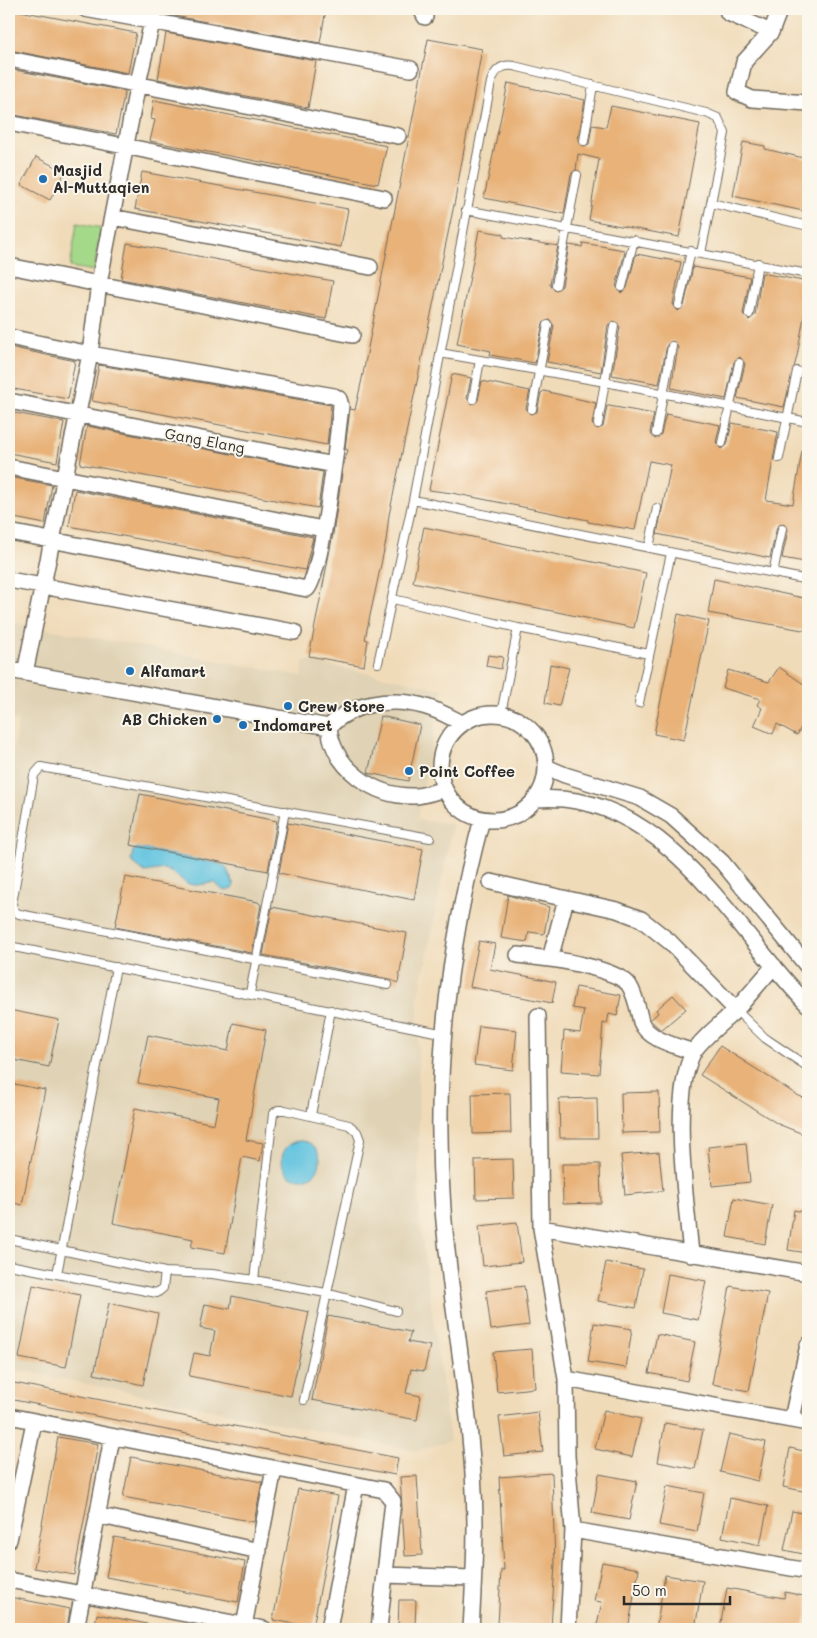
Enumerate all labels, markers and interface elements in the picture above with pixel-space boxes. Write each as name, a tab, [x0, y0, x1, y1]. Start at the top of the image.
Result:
place label: Masjid Al-Muttaqien	[53, 160, 149, 197]
marker: Masjid Al-Muttaqien	[37, 173, 49, 185]
street label: Gang Elang	[163, 422, 247, 458]
place label: Alfamart	[140, 661, 206, 681]
marker: Alfamart	[124, 665, 136, 677]
place label: Crew Store	[298, 696, 385, 716]
marker: Crew Store	[282, 700, 294, 712]
place label: AB Chicken	[122, 709, 207, 729]
marker: AB Chicken	[211, 713, 223, 725]
place label: Indomaret	[253, 715, 333, 735]
marker: Indomaret	[237, 719, 249, 731]
place label: Point Coffee	[419, 761, 515, 781]
marker: Point Coffee	[403, 765, 415, 777]
scale bar	[624, 1573, 731, 1605]
text: 50 m	[632, 1580, 667, 1600]

